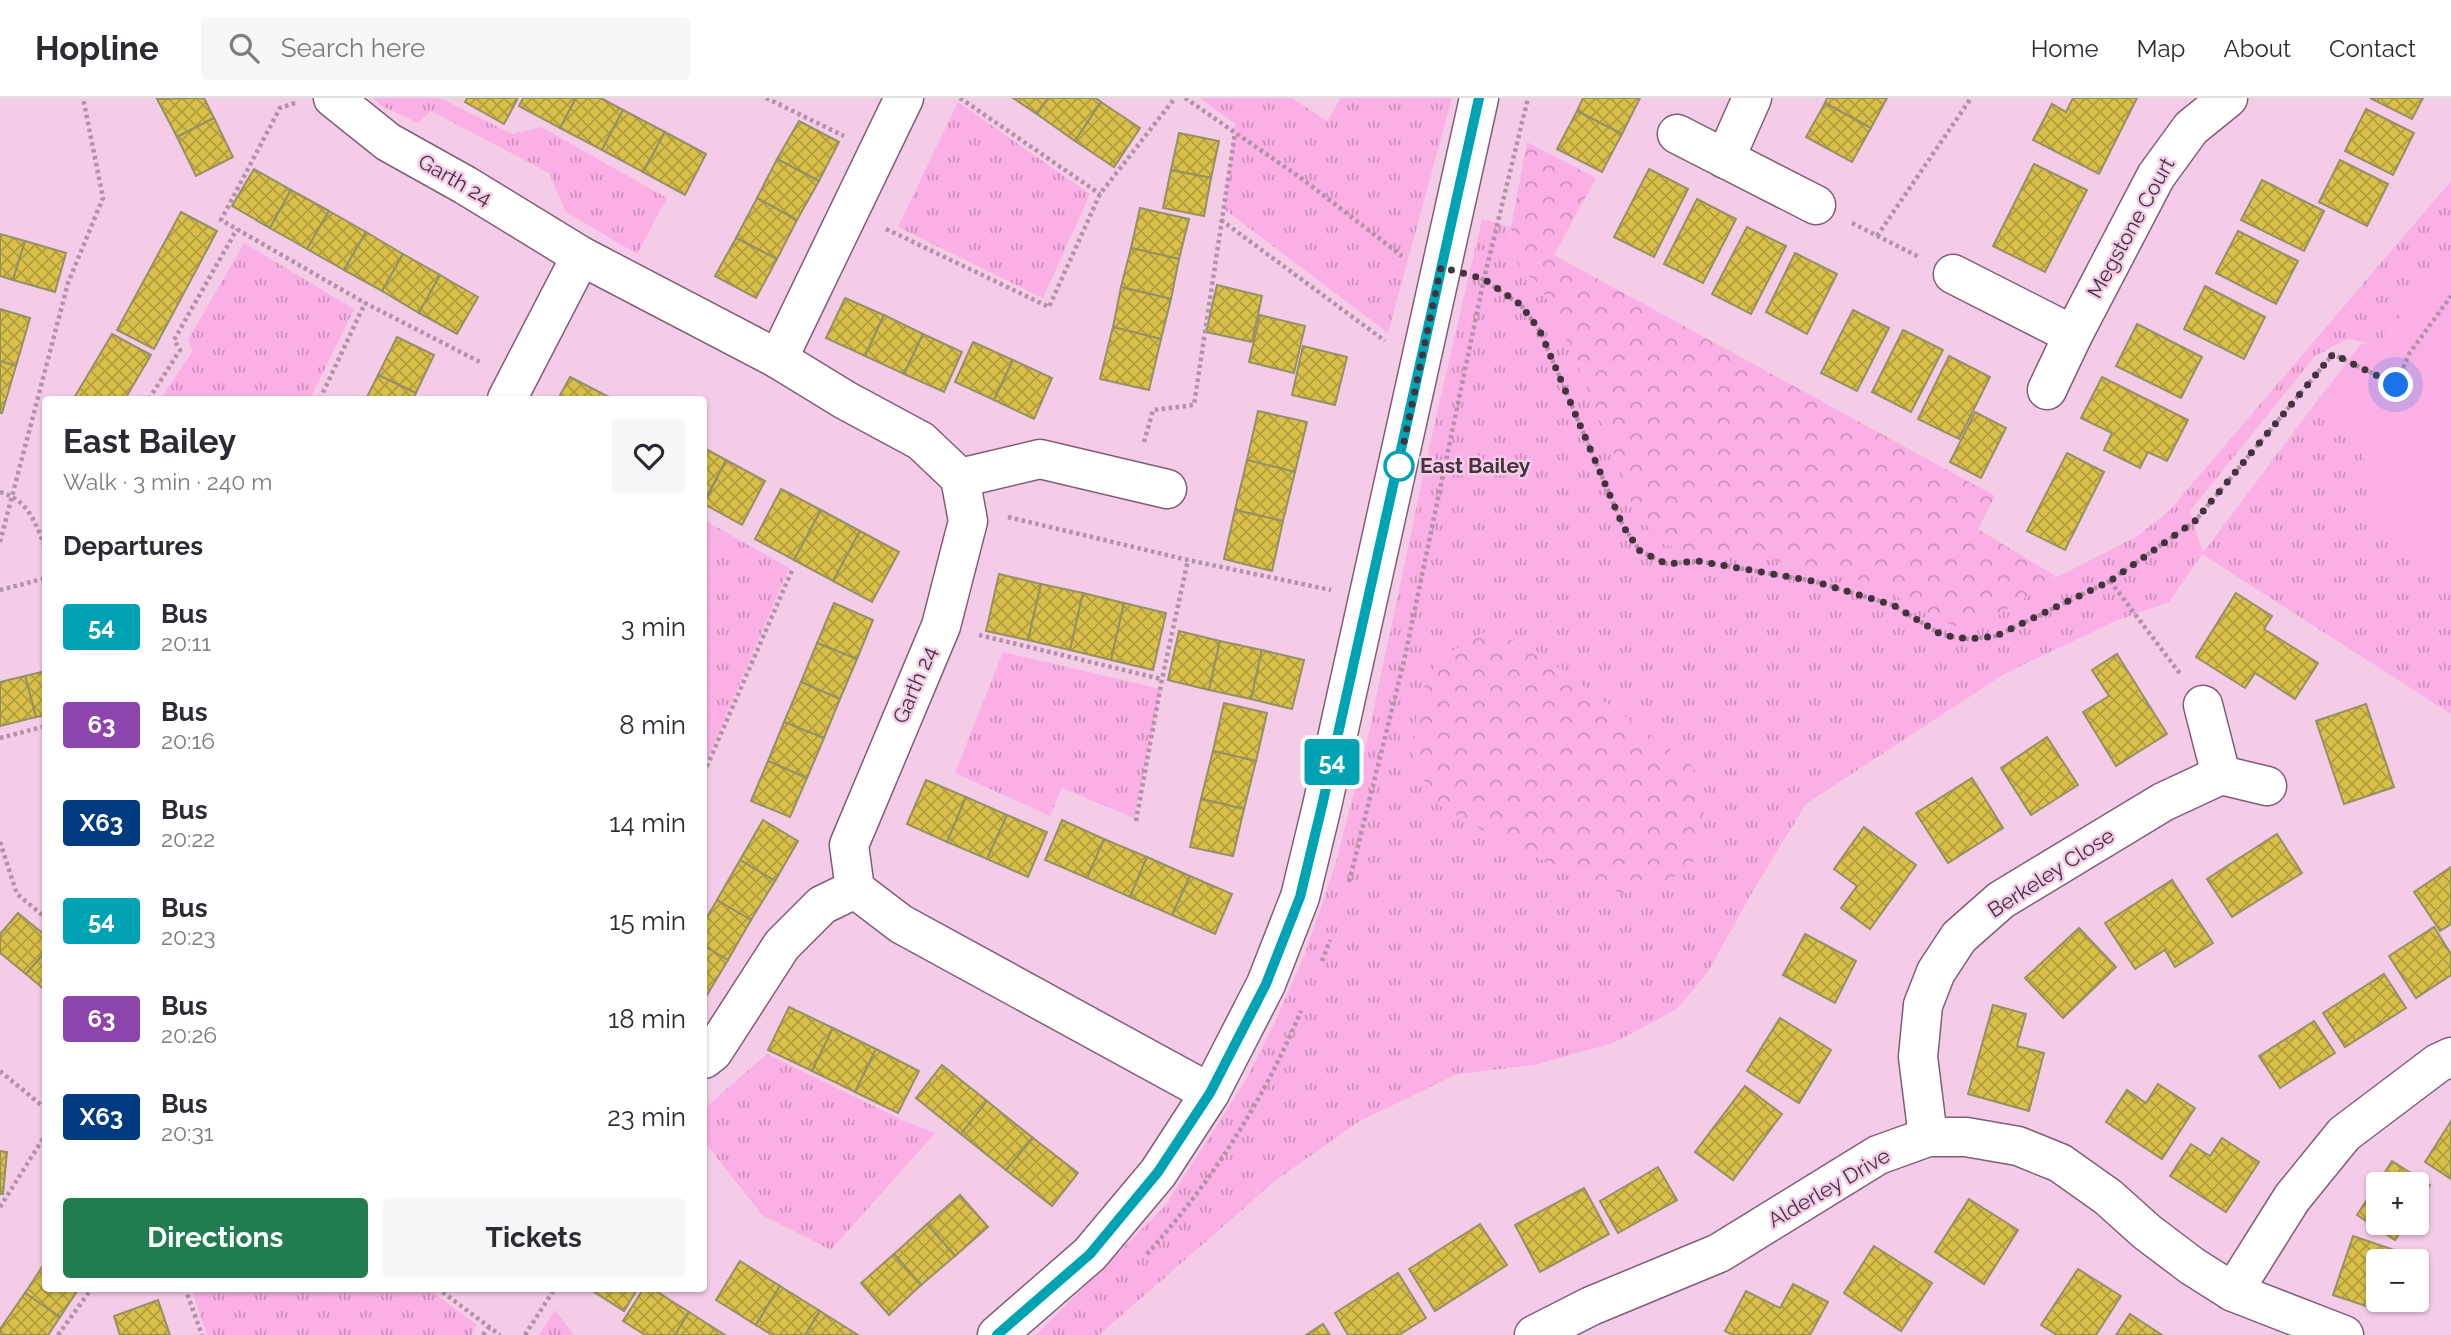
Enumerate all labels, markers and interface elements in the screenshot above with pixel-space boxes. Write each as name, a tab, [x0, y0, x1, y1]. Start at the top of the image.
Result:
search box	[201, 17, 691, 80]
text: Hopline	[35, 29, 159, 68]
icon: search	[225, 29, 263, 67]
text: Search here	[281, 33, 425, 63]
text: Home	[2031, 34, 2099, 63]
text: Map	[2137, 34, 2185, 63]
text: About	[2223, 34, 2291, 63]
text: Contact	[2329, 34, 2416, 63]
street label: Garth 24	[414, 149, 497, 211]
street label: Megstone Court	[2082, 153, 2179, 302]
your location	[2378, 367, 2413, 402]
button: heart	[612, 419, 686, 493]
text: East Bailey	[63, 422, 236, 461]
marker: East Bailey	[1384, 451, 1414, 481]
place label: East Bailey	[1420, 453, 1531, 478]
text: Walk · 3 min · 240 m	[63, 468, 272, 495]
text: Departures	[63, 531, 203, 561]
text: Bus	[161, 599, 208, 629]
text: 54	[88, 612, 115, 641]
text: 3 min	[621, 612, 686, 642]
text: 20:11	[161, 629, 211, 656]
street label: Garth 24	[887, 643, 942, 727]
text: Bus	[161, 697, 208, 727]
text: 63	[88, 710, 115, 739]
text: 8 min	[619, 710, 686, 740]
text: 20:16	[161, 727, 215, 754]
line badge: 54	[1300, 739, 1364, 785]
text: 54	[1319, 747, 1346, 776]
text: Bus	[161, 795, 208, 825]
text: X63	[80, 808, 123, 837]
text: 14 min	[609, 808, 686, 838]
street label: Berkeley Close	[1983, 822, 2119, 923]
text: 20:22	[161, 825, 215, 852]
text: Bus	[161, 893, 208, 923]
text: 54	[88, 906, 115, 935]
text: 15 min	[609, 906, 686, 936]
text: 20:23	[161, 923, 216, 950]
text: Bus	[161, 991, 208, 1021]
text: 63	[88, 1004, 115, 1033]
text: 18 min	[608, 1004, 686, 1034]
text: 20:26	[161, 1021, 217, 1048]
text: Bus	[161, 1089, 208, 1119]
text: X63	[80, 1102, 123, 1131]
text: 23 min	[607, 1102, 686, 1132]
text: 20:31	[161, 1119, 214, 1146]
street label: Alderley Drive	[1763, 1143, 1894, 1233]
map controls	[2366, 1172, 2429, 1312]
button: +	[2366, 1172, 2429, 1235]
button: Directions	[63, 1198, 368, 1278]
button: Tickets	[382, 1198, 686, 1278]
button: −	[2366, 1249, 2429, 1312]

